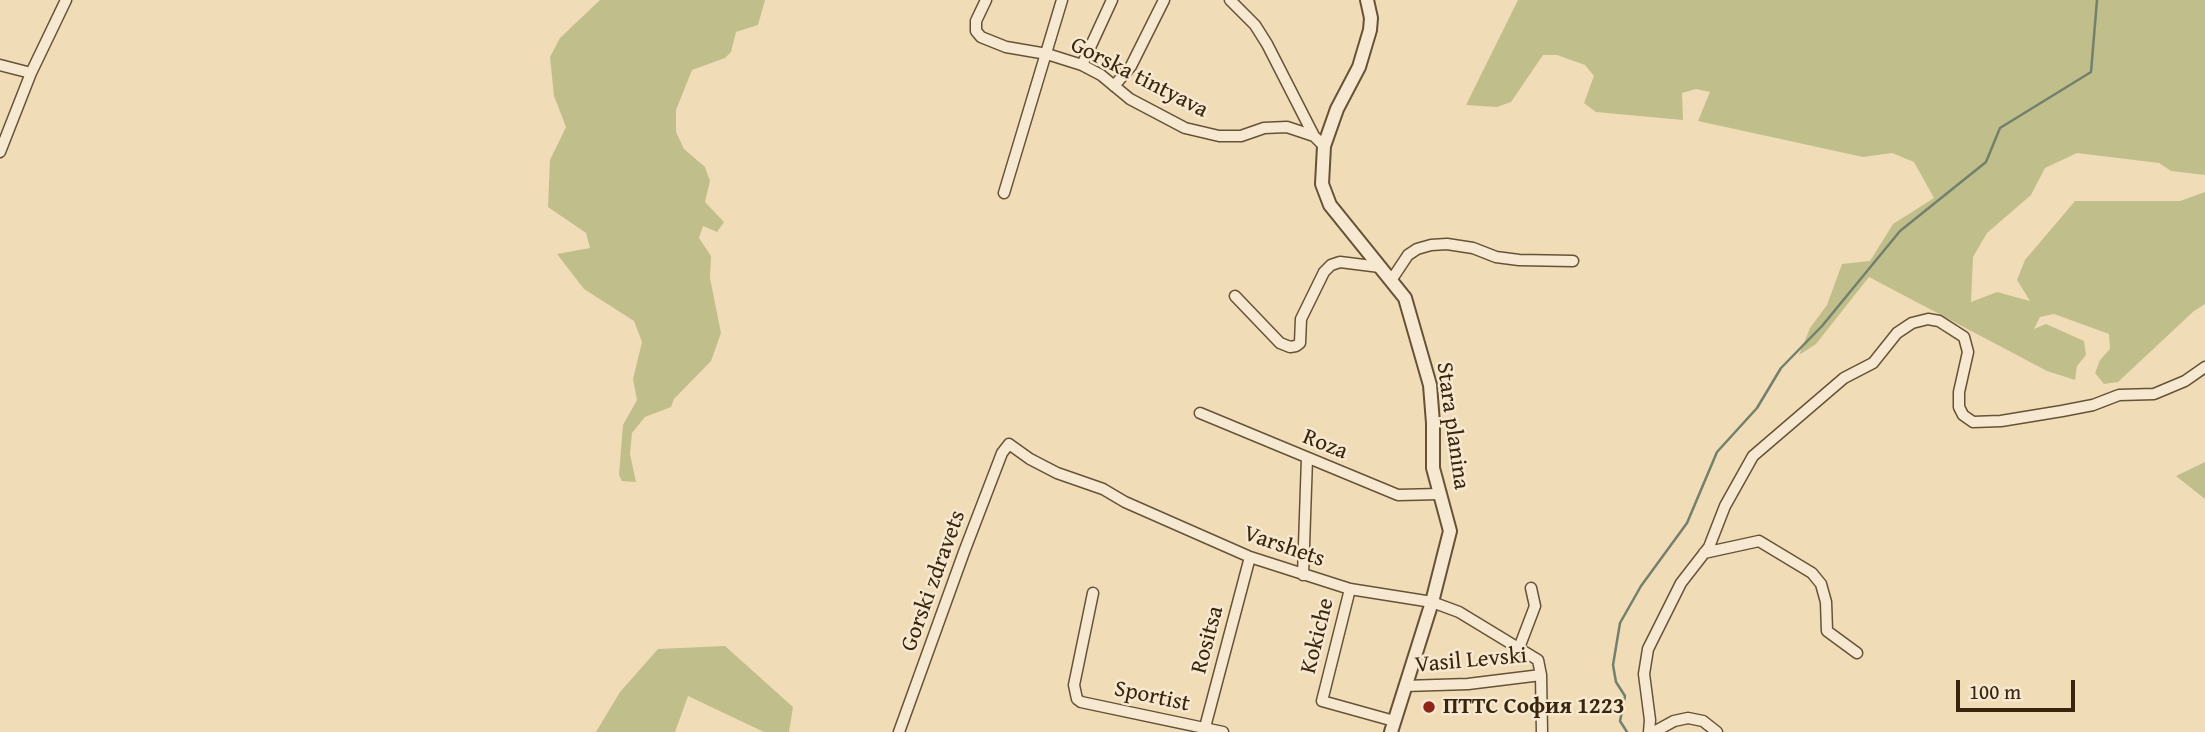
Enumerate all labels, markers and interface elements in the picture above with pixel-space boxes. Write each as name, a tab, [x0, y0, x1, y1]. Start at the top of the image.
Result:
street label: Gorska tintyava	[1066, 32, 1212, 124]
street label: Stara planina	[1429, 361, 1475, 491]
street label: Roza	[1299, 424, 1351, 466]
street label: Gorski zdravets	[896, 507, 972, 655]
street label: Varshets	[1240, 520, 1328, 574]
street label: Kokiche	[1295, 595, 1341, 677]
street label: Rositsa	[1186, 603, 1230, 677]
street label: Vasil Levski	[1414, 642, 1528, 680]
scale bar	[1960, 666, 2079, 710]
street label: Sportist	[1112, 676, 1192, 718]
text: 100 m	[1969, 676, 2021, 707]
place label: ПТТС София 1223	[1443, 693, 1625, 721]
marker: ПТТС София 1223	[1421, 699, 1437, 715]

